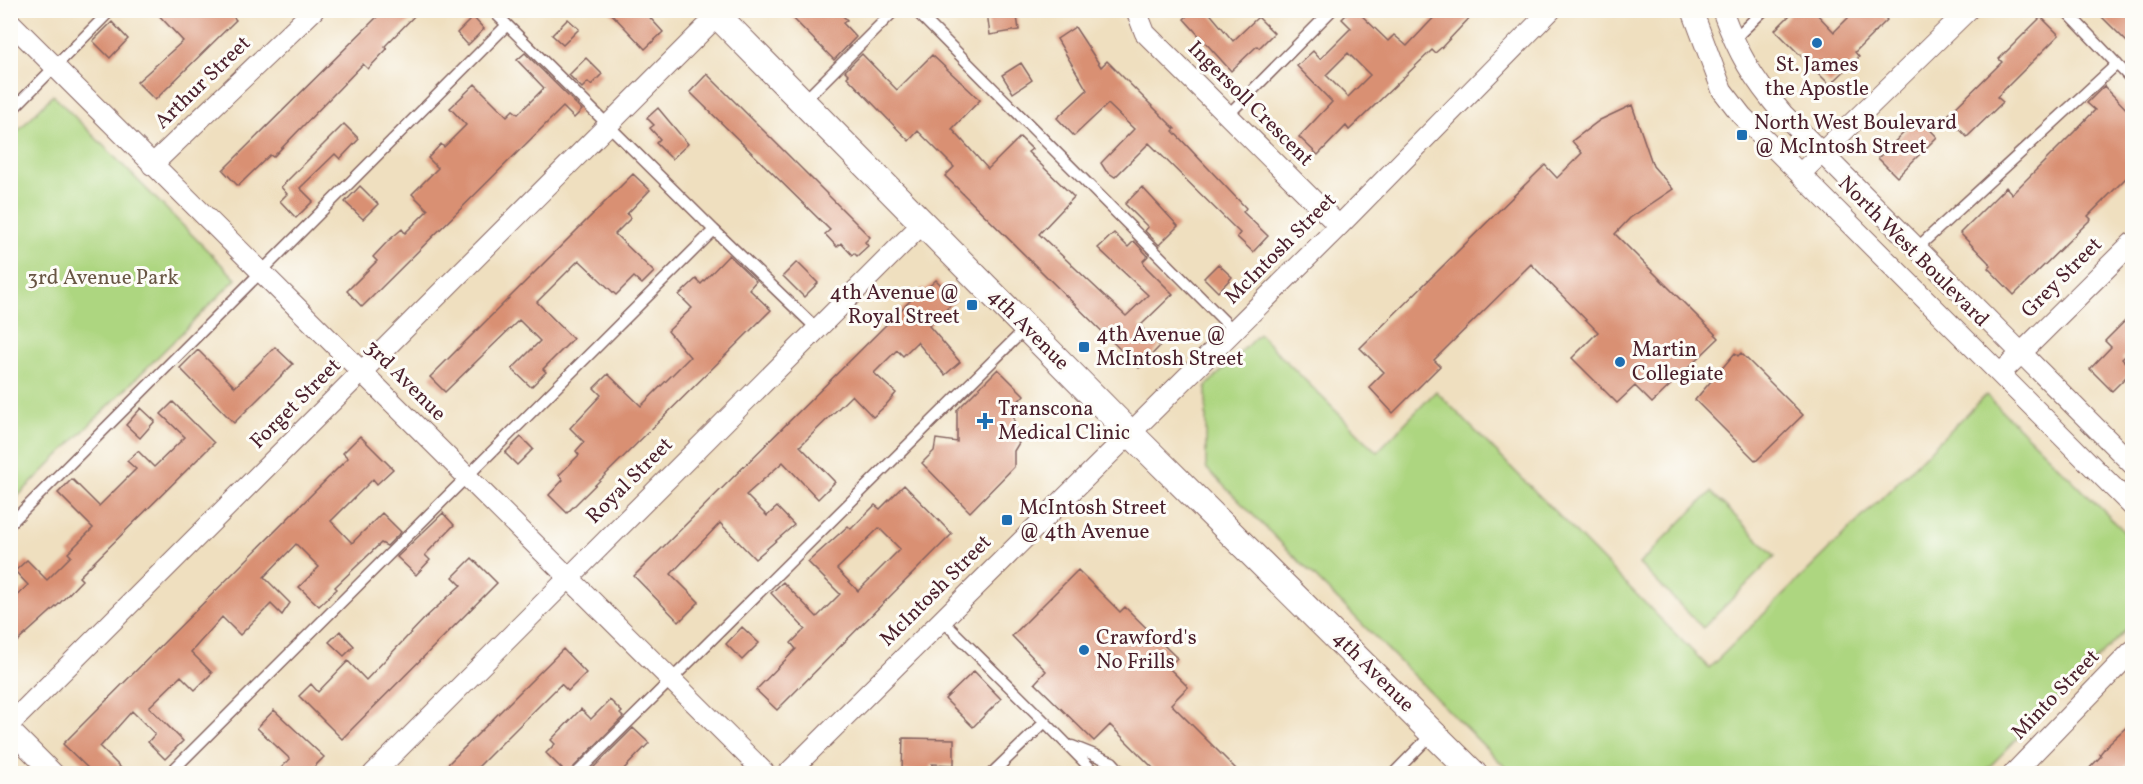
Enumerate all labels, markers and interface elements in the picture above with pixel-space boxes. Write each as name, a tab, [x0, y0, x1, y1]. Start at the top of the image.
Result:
street label: Arthur Street	[149, 30, 257, 136]
street label: Ingersoll Crescent	[1181, 35, 1319, 173]
marker: St. James the Apostle	[1810, 36, 1824, 50]
place label: St. James the Apostle	[1765, 51, 1869, 104]
place label: North West Boulevard @ McIntosh Street	[1754, 109, 1957, 162]
marker: North West Boulevard @ McIntosh Street	[1735, 128, 1749, 142]
street label: North West Boulevard	[1831, 170, 1995, 334]
street label: McIntosh Street	[1219, 187, 1343, 311]
street label: Grey Street	[2015, 231, 2109, 325]
park label: 3rd Avenue Park	[27, 264, 179, 293]
place label: 4th Avenue @ Royal Street	[830, 279, 960, 332]
street label: 4th Avenue	[981, 283, 1076, 378]
marker: 4th Avenue @ Royal Street	[965, 298, 979, 312]
place label: 4th Avenue @ McIntosh Street	[1096, 321, 1244, 374]
street label: 3rd Avenue	[358, 334, 452, 428]
place label: Martin Collegiate	[1632, 336, 1724, 389]
marker: 4th Avenue @ McIntosh Street	[1077, 340, 1091, 354]
street label: Forget Street	[244, 352, 348, 456]
marker: Martin Collegiate	[1613, 355, 1627, 369]
place label: Transcona Medical Clinic	[998, 395, 1130, 448]
marker: Transcona Medical Clinic	[976, 412, 994, 430]
street label: Royal Street	[580, 431, 680, 531]
place label: McIntosh Street @ 4th Avenue	[1019, 494, 1167, 547]
marker: McIntosh Street @ 4th Avenue	[1000, 513, 1014, 527]
street label: McIntosh Street	[874, 529, 998, 653]
place label: Crawford's No Frills	[1096, 624, 1197, 677]
street label: 4th Avenue	[1326, 625, 1421, 720]
marker: Crawford's No Frills	[1077, 643, 1091, 657]
street label: Minto Street	[2005, 643, 2107, 747]

